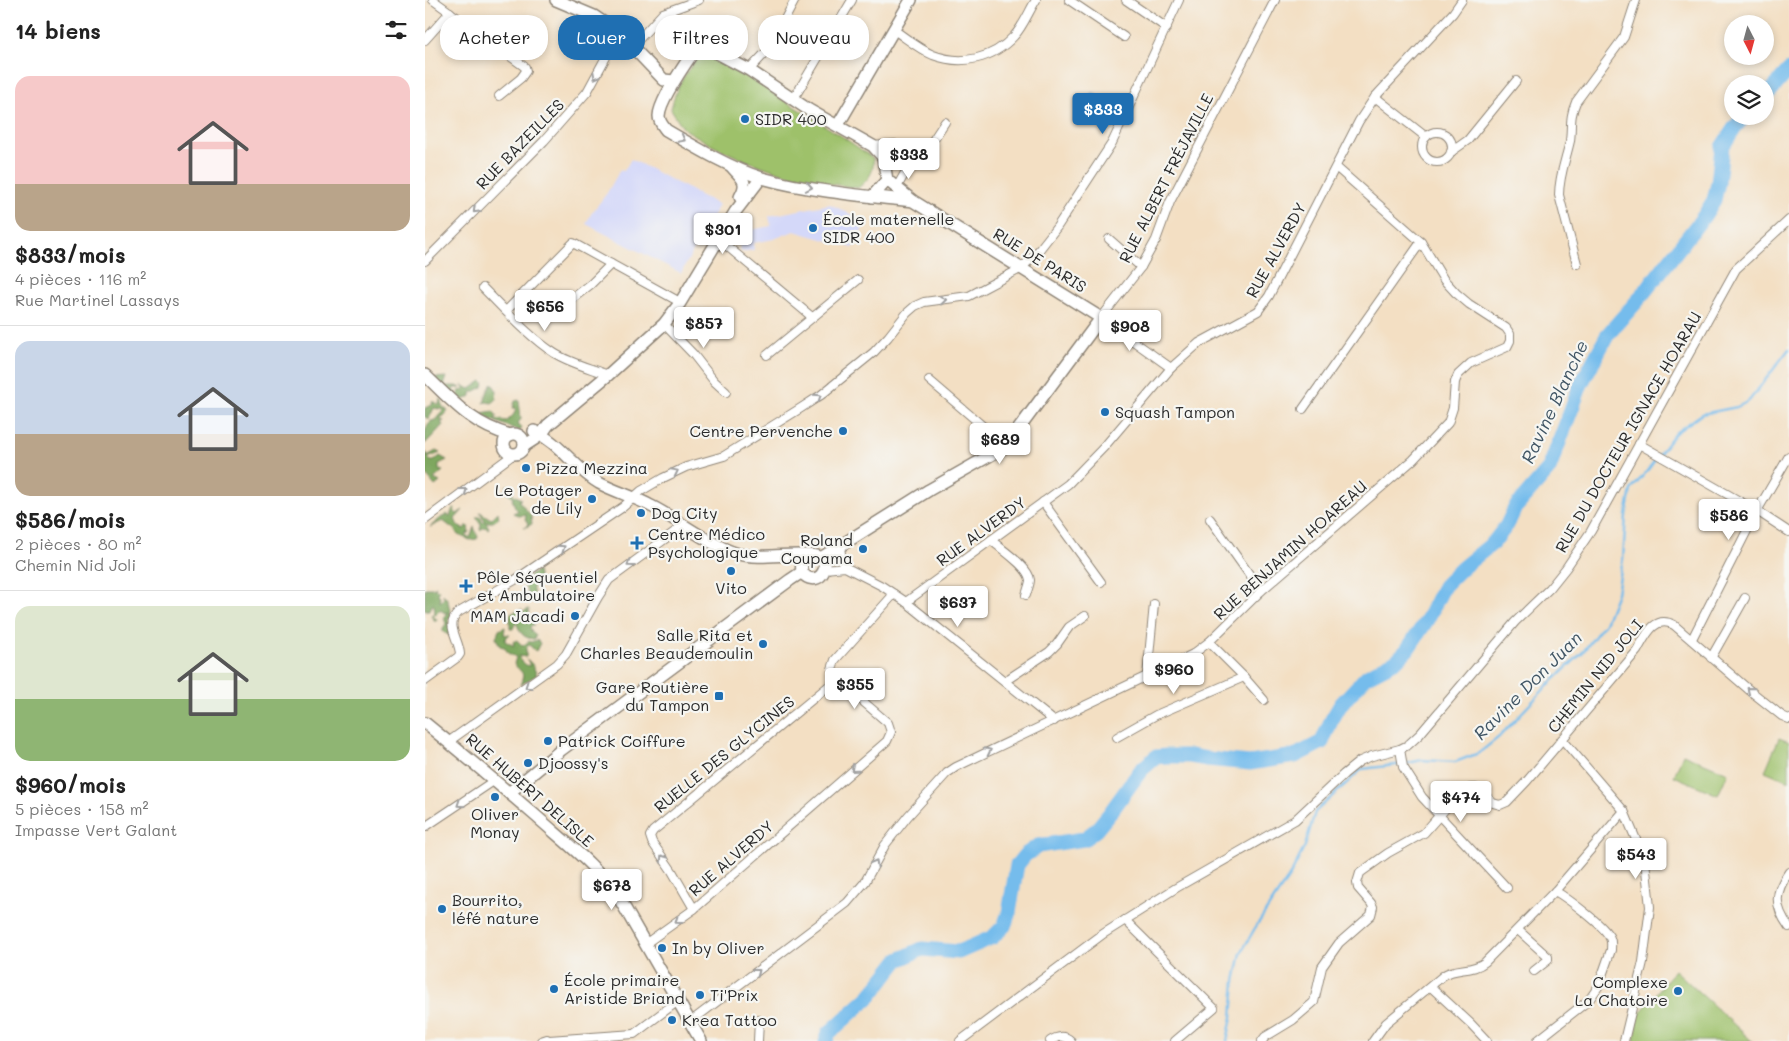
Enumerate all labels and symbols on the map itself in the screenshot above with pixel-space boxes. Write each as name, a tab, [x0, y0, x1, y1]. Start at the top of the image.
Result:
north arrow	[1724, 15, 1774, 65]
one-way arrow	[592, 71, 602, 80]
street label: RUE ALBERT FRÉJAVILLE	[1114, 90, 1217, 266]
pin: $833	[1073, 92, 1133, 135]
street label: RUE BAZEILLES	[471, 94, 568, 193]
place label: SIDR 400	[755, 108, 827, 129]
marker: SIDR 400	[739, 113, 751, 125]
one-way arrow	[677, 133, 686, 143]
pin: $338	[879, 138, 939, 180]
one-way arrow	[804, 182, 813, 192]
street label: RUE ALVERDY	[1241, 198, 1310, 301]
one-way arrow	[473, 204, 482, 213]
place label: École maternelle SIDR 400	[823, 208, 955, 247]
pin: $301	[693, 212, 753, 255]
marker: École maternelle SIDR 400	[807, 222, 819, 234]
street label: RUE DE PARIS	[990, 222, 1091, 297]
pin: $656	[515, 290, 575, 332]
one-way arrow	[939, 295, 947, 306]
pin: $857	[674, 306, 734, 349]
street label: RUE DU DOCTEUR IGNACE HOARAU	[1550, 307, 1705, 556]
pin: $908	[1100, 310, 1160, 352]
water label: Ravine Blanche	[1515, 336, 1593, 467]
one-way arrow	[812, 394, 821, 403]
place label: Squash Tampon	[1115, 401, 1235, 422]
marker: Squash Tampon	[1099, 406, 1111, 418]
place label: Centre Pervenche	[689, 420, 833, 441]
pin: $689	[970, 422, 1030, 465]
marker: Centre Pervenche	[837, 425, 849, 437]
place label: Pizza Mezzina	[536, 457, 648, 478]
marker: Pizza Mezzina	[520, 462, 532, 474]
one-way arrow	[670, 468, 679, 478]
street label: RUE BENJAMIN HOAREAU	[1209, 475, 1371, 624]
place label: Le Potager de Lily	[495, 479, 582, 518]
one-way arrow	[458, 488, 468, 497]
street label: RUE ALVERDY	[932, 491, 1030, 570]
marker: Le Potager de Lily	[586, 493, 598, 505]
pin: $586	[1699, 498, 1759, 541]
place label: Dog City	[651, 502, 718, 523]
marker: Dog City	[635, 507, 647, 519]
place label: Centre Médico Psychologique	[648, 523, 765, 562]
place label: Roland Coupama	[781, 529, 853, 568]
marker: Centre Médico Psychologique	[630, 536, 644, 550]
marker: Roland Coupama	[857, 543, 869, 555]
one-way arrow	[556, 545, 565, 554]
one-way arrow	[626, 558, 636, 567]
marker: Vito	[725, 565, 737, 577]
place label: Pôle Séquentiel et Ambulatoire	[477, 566, 598, 605]
place label: Vito	[715, 577, 747, 598]
marker: Pôle Séquentiel et Ambulatoire	[459, 579, 473, 593]
pin: $637	[928, 586, 988, 628]
place label: MAM Jacadi	[470, 605, 565, 626]
marker: MAM Jacadi	[569, 610, 581, 622]
street label: CHEMIN NID JOLI	[1542, 614, 1647, 737]
place label: Salle Rita et Charles Beaudemoulin	[580, 624, 753, 663]
water label: Ravine Don Juan	[1468, 626, 1587, 745]
marker: Salle Rita et Charles Beaudemoulin	[757, 638, 769, 650]
pin: $960	[1144, 652, 1204, 695]
pin: $355	[825, 668, 885, 710]
place label: Gare Routière du Tampon	[596, 676, 709, 715]
one-way arrow	[524, 680, 534, 689]
one-way arrow	[1747, 688, 1756, 696]
street label: RUELLE DES GLYCINES	[649, 690, 798, 817]
marker: Gare Routière du Tampon	[713, 690, 725, 702]
street label: RUE HUBERT DELISLE	[462, 728, 599, 851]
place label: Patrick Coiffure	[558, 730, 686, 751]
marker: Patrick Coiffure	[542, 735, 554, 747]
one-way arrow	[983, 747, 992, 757]
place label: Djoossy's	[538, 752, 609, 773]
marker: Djoossy's	[522, 757, 534, 769]
one-way arrow	[851, 764, 860, 773]
pin: $474	[1431, 780, 1491, 823]
marker: Oliver Monay	[489, 791, 501, 803]
one-way arrow	[456, 798, 465, 807]
place label: Oliver Monay	[470, 803, 520, 842]
street label: RUE ALVERDY	[684, 815, 778, 900]
pin: $543	[1606, 838, 1666, 880]
one-way arrow	[660, 854, 669, 863]
one-way arrow	[869, 860, 879, 869]
pin: $678	[582, 868, 642, 911]
place label: Bourrito, léfé nature	[452, 889, 539, 928]
marker: Bourrito, léfé nature	[436, 903, 448, 915]
one-way arrow	[675, 915, 684, 923]
place label: In by Oliver	[672, 937, 765, 958]
marker: In by Oliver	[656, 942, 668, 954]
place label: École primaire Aristide Briand	[564, 969, 685, 1008]
one-way arrow	[751, 969, 761, 978]
place label: Complexe La Chatoire	[1575, 971, 1668, 1010]
marker: École primaire Aristide Briand	[548, 983, 560, 995]
place label: Ti'Prix	[710, 984, 758, 1005]
marker: Complexe La Chatoire	[1672, 985, 1684, 997]
marker: Ti'Prix	[694, 989, 706, 1001]
place label: Krea Tattoo	[682, 1009, 777, 1030]
marker: Krea Tattoo	[666, 1014, 678, 1026]

